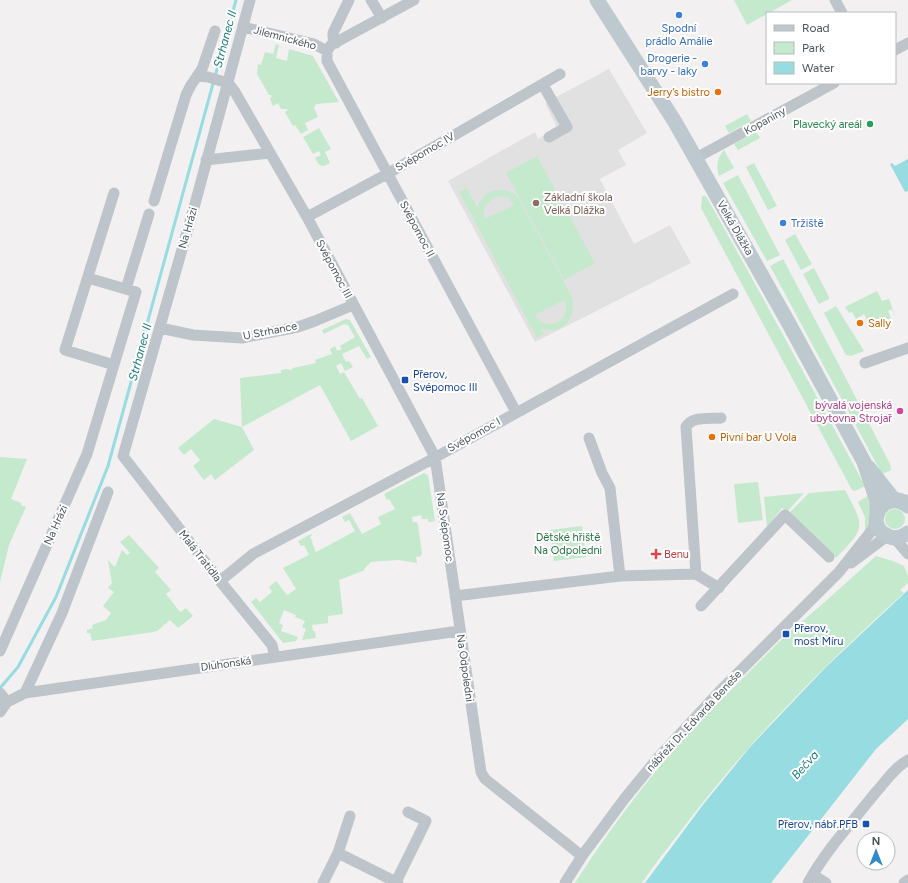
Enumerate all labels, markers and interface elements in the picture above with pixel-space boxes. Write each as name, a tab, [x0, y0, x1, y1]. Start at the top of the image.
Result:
water label: Strhanec II	[211, 8, 240, 69]
marker: Spodní prádlo Amálie	[674, 10, 684, 20]
legend	[766, 12, 896, 84]
text: Road	[802, 21, 830, 35]
place label: Spodní prádlo Amálie	[645, 22, 713, 48]
street label: Jilemnického	[252, 23, 318, 53]
text: Park	[802, 41, 825, 55]
place label: Drogerie - barvy - laky	[641, 52, 697, 78]
marker: Drogerie - barvy - laky	[700, 59, 710, 69]
text: Water	[802, 61, 834, 75]
place label: Jerry’s bistro	[647, 86, 710, 99]
marker: Jerry’s bistro	[713, 87, 723, 97]
street label: Kopaniny	[742, 104, 788, 138]
place label: Plavecký areál	[793, 118, 862, 131]
marker: Plavecký areál	[865, 119, 875, 129]
street label: Svépomoc IV	[393, 130, 457, 174]
place label: Základní škola Velká Dlážka	[544, 191, 613, 217]
marker: Základní škola Velká Dlážka	[531, 198, 541, 208]
street label: Velká Dlážka	[714, 198, 756, 258]
street label: Svépomoc II	[397, 199, 437, 259]
street label: Na Hrázi	[176, 206, 200, 250]
place label: Tržiště	[791, 217, 824, 230]
marker: Tržiště	[778, 218, 788, 228]
street label: Svépomoc III	[313, 237, 355, 301]
place label: Sally	[868, 317, 891, 330]
marker: Sally	[855, 318, 865, 328]
street label: U Strhance	[242, 319, 298, 343]
water label: Strhanec II	[126, 321, 155, 382]
place label: Přerov, Svépomoc III	[413, 368, 478, 394]
marker: Přerov, Svépomoc III	[400, 375, 410, 385]
place label: bývalá vojenská ubytovna Strojař	[810, 399, 892, 425]
marker: bývalá vojenská ubytovna Strojař	[895, 406, 905, 416]
street label: Svépomoc I	[445, 415, 503, 455]
place label: Pivní bar U Vola	[720, 431, 797, 444]
marker: Pivní bar U Vola	[707, 432, 717, 442]
street label: Na Svépomoc	[434, 492, 456, 562]
street label: Na Hrázi	[41, 503, 71, 547]
street label: Malá Tratidla	[176, 528, 224, 584]
park label: Dětské hřiště Na Odpoledni	[534, 531, 602, 557]
place label: Benu	[664, 548, 689, 561]
marker: Benu	[651, 549, 661, 559]
place label: Přerov, most Míru	[794, 622, 843, 648]
marker: Přerov, most Míru	[781, 629, 791, 639]
street label: Na Odpoledni	[454, 633, 476, 703]
street label: Dluhonská	[200, 654, 252, 674]
street label: nábřeží Dr. Edvarda Beneše	[644, 668, 744, 774]
water label: Bečva	[789, 748, 821, 782]
place label: Přerov, nábř.PFB	[778, 818, 858, 831]
marker: Přerov, nábř.PFB	[861, 819, 871, 829]
north arrow	[856, 831, 896, 871]
text: N	[872, 835, 880, 848]

